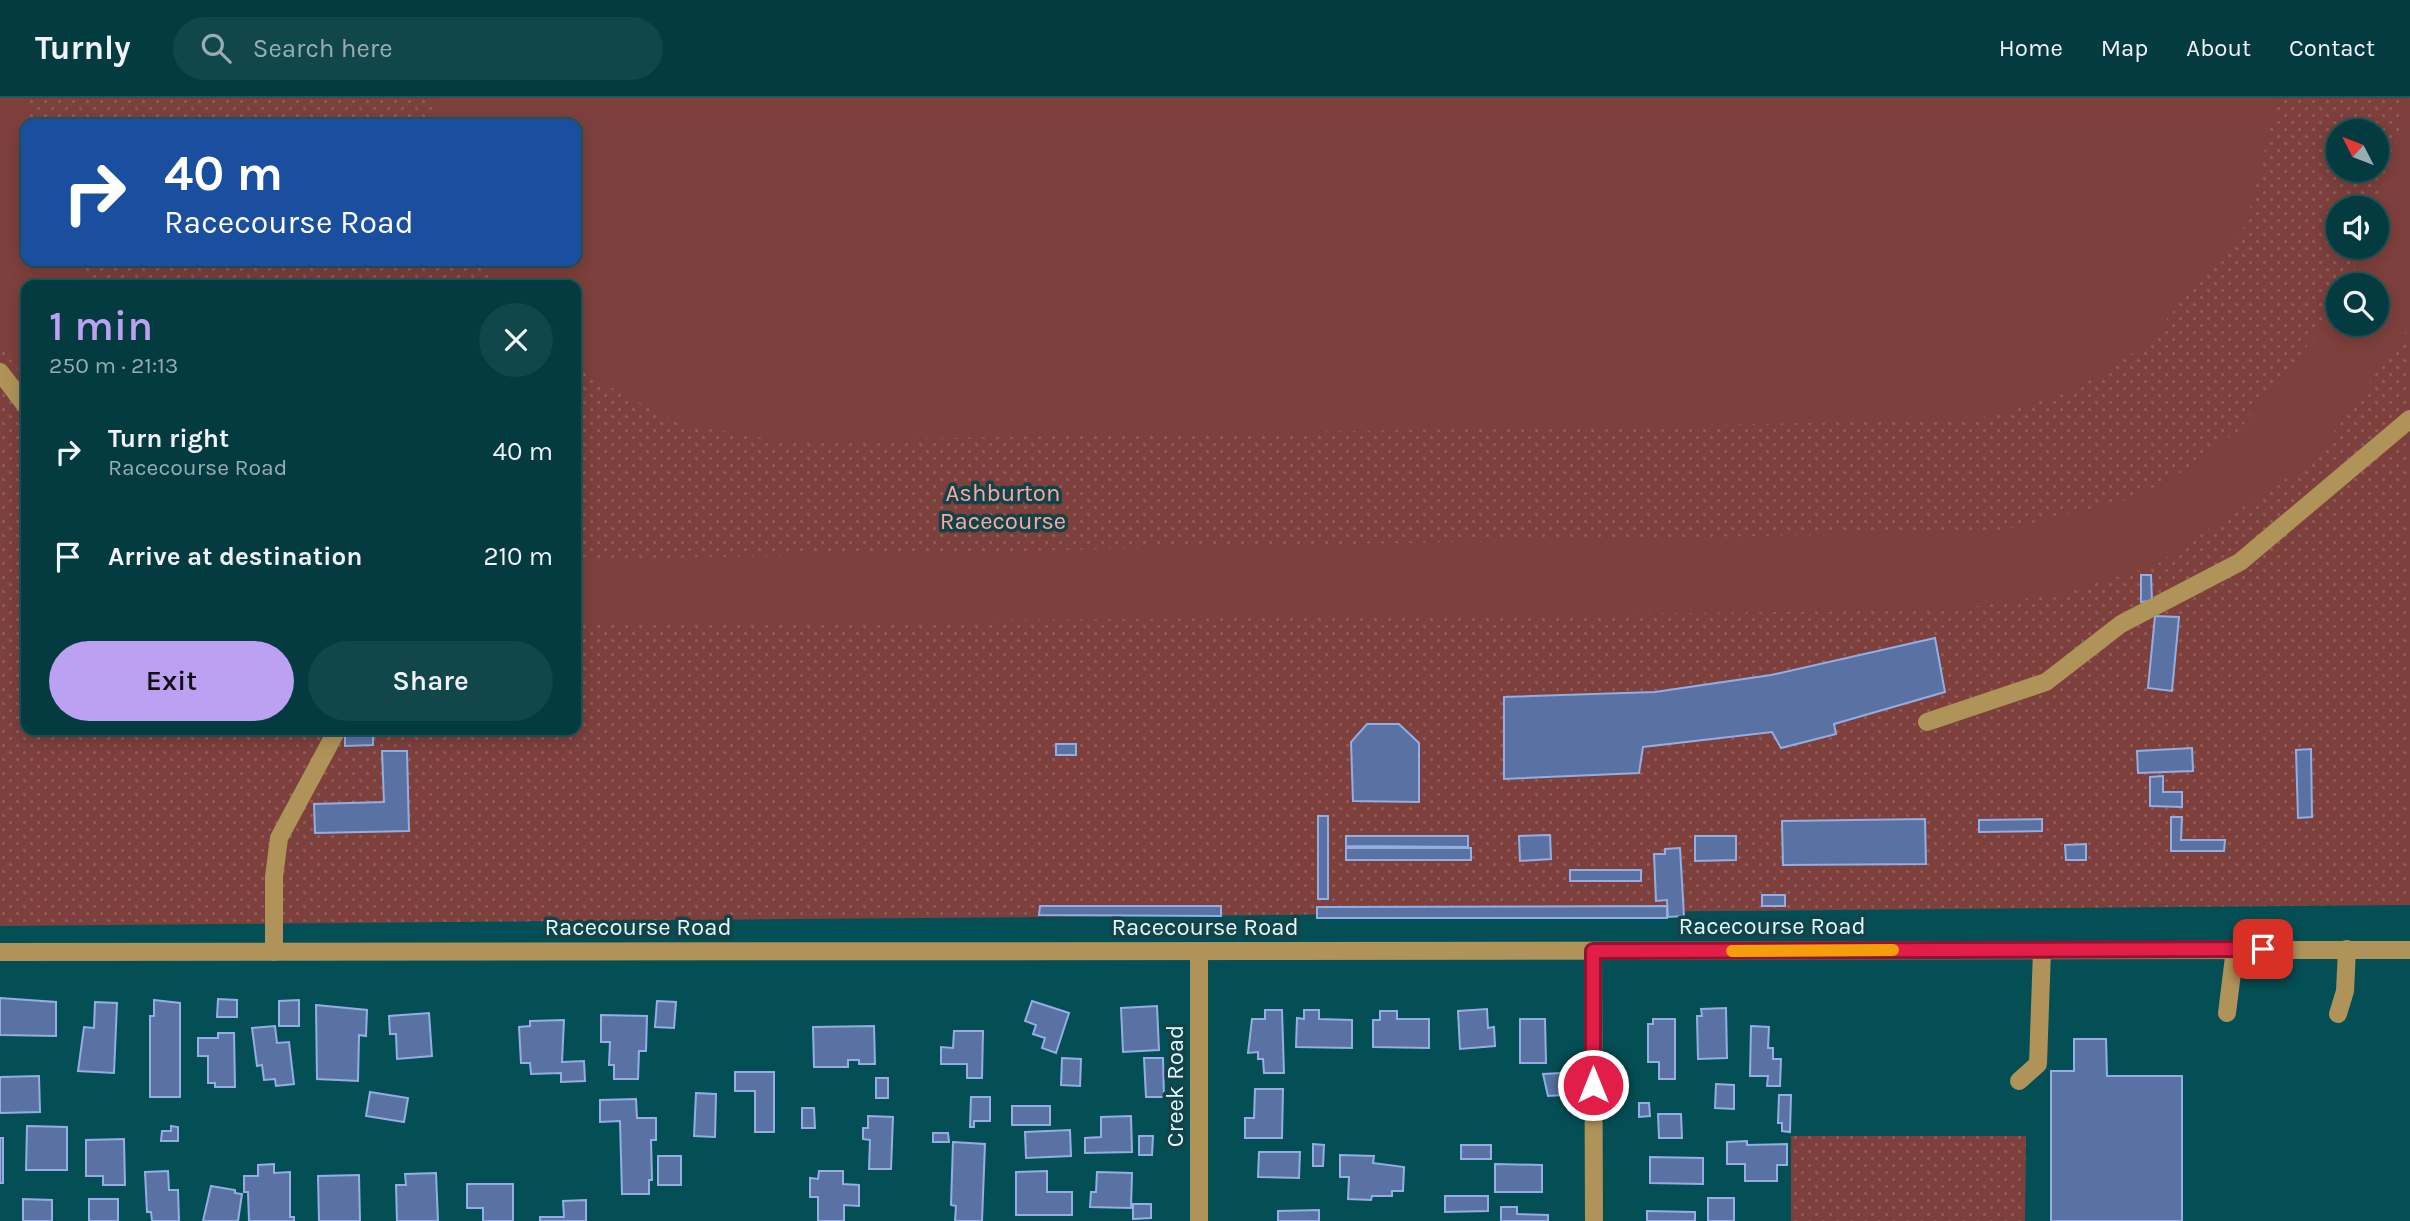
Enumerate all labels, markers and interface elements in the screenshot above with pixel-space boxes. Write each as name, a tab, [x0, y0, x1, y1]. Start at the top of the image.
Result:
search box	[173, 17, 663, 80]
text: Turnly	[35, 29, 131, 67]
icon: search	[197, 29, 235, 67]
text: Search here	[253, 33, 393, 64]
text: Home	[1999, 34, 2063, 62]
text: Map	[2101, 34, 2148, 62]
text: About	[2186, 34, 2251, 62]
text: Contact	[2289, 34, 2375, 62]
north arrow	[2326, 119, 2389, 182]
map controls	[2326, 119, 2389, 336]
text: 40 m	[164, 145, 283, 202]
icon: right	[49, 147, 140, 238]
button: sound	[2326, 196, 2389, 259]
text: Racecourse Road	[164, 204, 414, 241]
button: search	[2326, 273, 2389, 336]
text: 1 min	[49, 301, 153, 351]
button: close	[479, 303, 553, 377]
text: 250 m · 21:13	[49, 352, 178, 379]
text: Turn right	[108, 423, 229, 454]
icon: right	[49, 433, 87, 471]
text: 40 m	[493, 436, 553, 467]
text: Racecourse Road	[108, 454, 287, 481]
park label: Ashburton Racecourse	[940, 479, 1066, 535]
icon: arrive	[49, 538, 87, 576]
text: Arrive at destination	[108, 541, 362, 572]
text: 210 m	[483, 541, 553, 572]
button: Exit	[49, 641, 294, 721]
button: Share	[308, 641, 553, 721]
street label: Racecourse Road	[1678, 912, 1866, 940]
street label: Racecourse Road	[544, 913, 732, 941]
street label: Racecourse Road	[1111, 913, 1299, 941]
pin	[2233, 919, 2293, 979]
icon: arrive	[2244, 930, 2282, 968]
street label: Creek Road	[1161, 1025, 1189, 1147]
position arrow	[1556, 1048, 1630, 1122]

